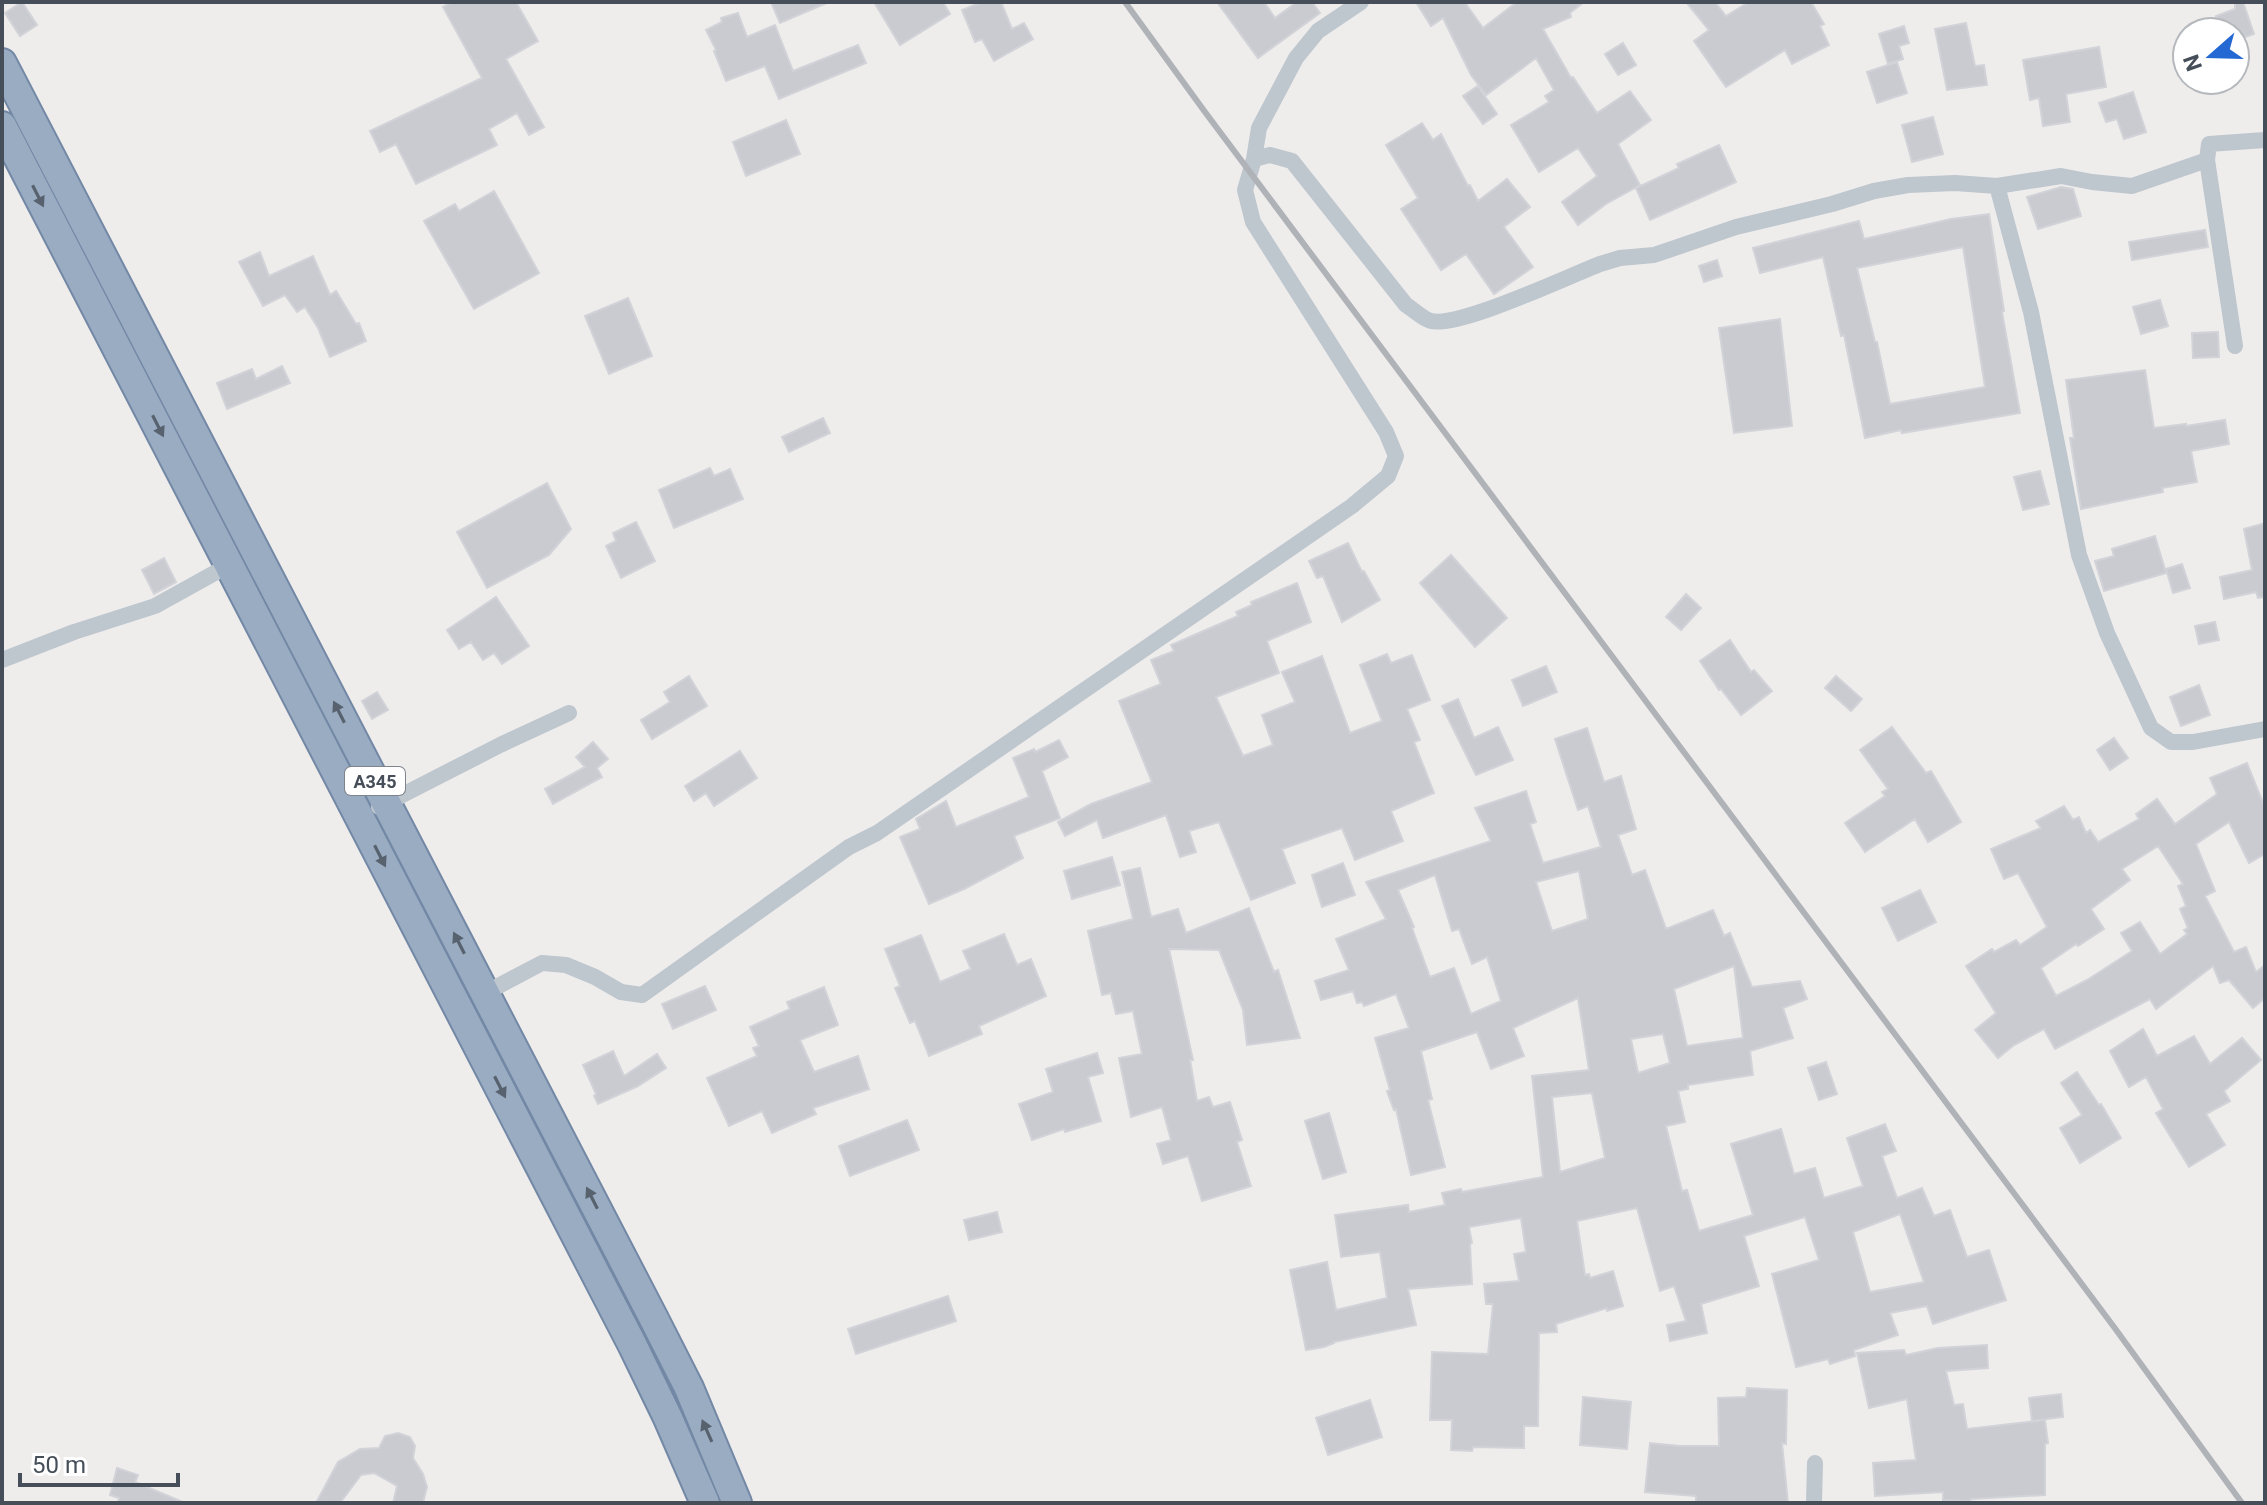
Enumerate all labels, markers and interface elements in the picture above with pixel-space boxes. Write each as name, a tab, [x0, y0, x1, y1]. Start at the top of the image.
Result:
north arrow	[2171, 16, 2251, 96]
text: N	[2178, 51, 2207, 74]
one-way arrow	[31, 184, 44, 207]
one-way arrow	[151, 415, 164, 438]
one-way arrow	[333, 700, 346, 723]
road number: A345	[345, 767, 405, 795]
one-way arrow	[374, 845, 387, 868]
one-way arrow	[452, 931, 465, 954]
one-way arrow	[493, 1076, 507, 1099]
one-way arrow	[585, 1187, 598, 1210]
one-way arrow	[701, 1419, 714, 1443]
scale bar	[20, 1437, 178, 1487]
text: 50 m	[32, 1451, 86, 1479]

